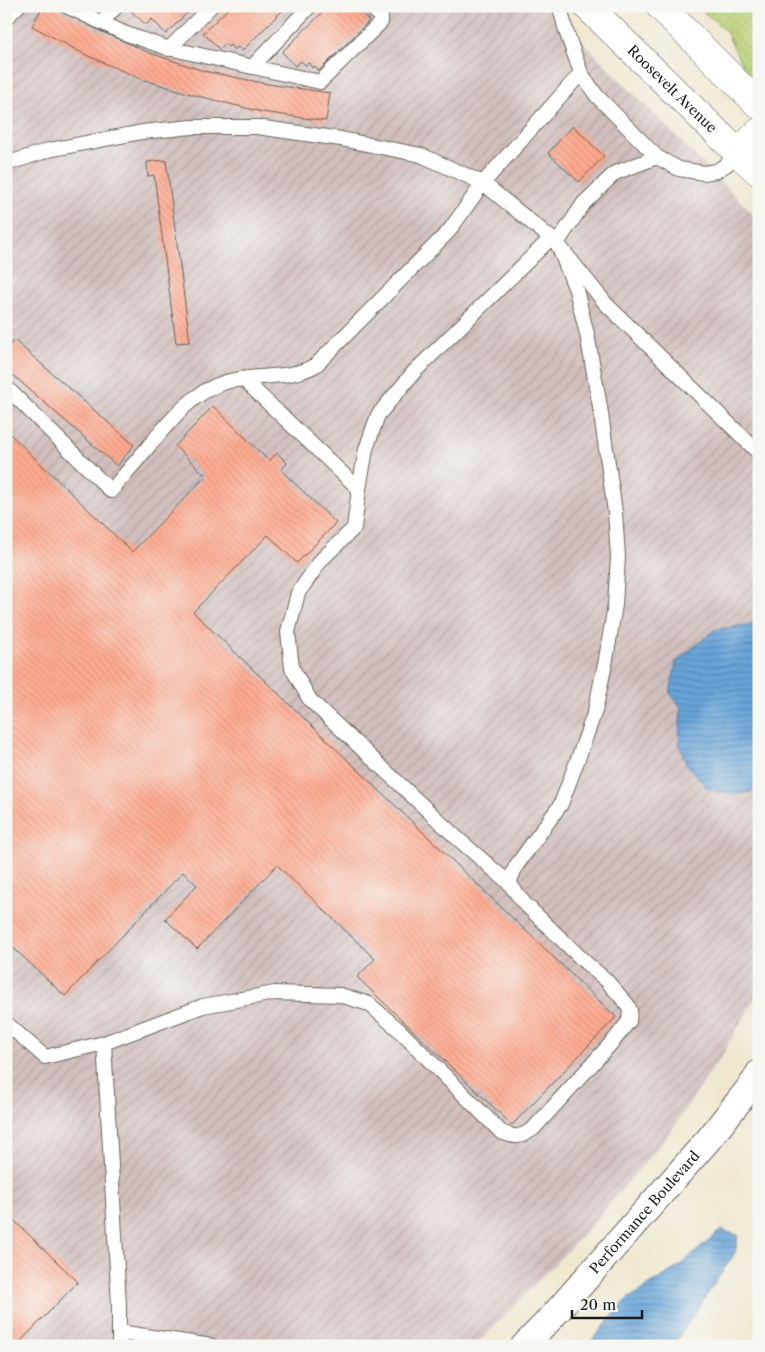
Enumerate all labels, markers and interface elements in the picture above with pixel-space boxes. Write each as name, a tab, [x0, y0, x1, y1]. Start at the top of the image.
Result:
street label: Roosevelt Avenue	[624, 41, 721, 137]
street label: Performance Boulevard	[586, 1147, 704, 1277]
scale bar	[572, 1287, 642, 1319]
text: 20 m	[580, 1295, 616, 1314]

